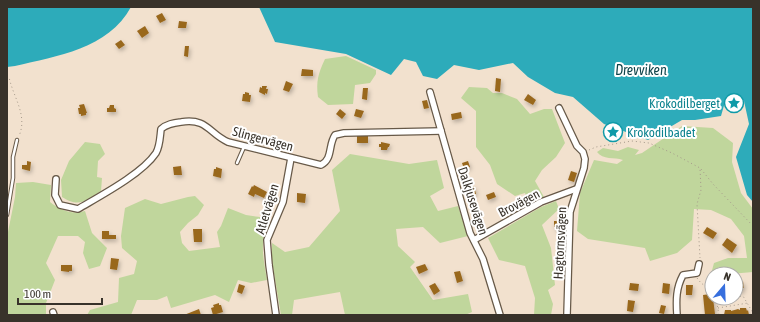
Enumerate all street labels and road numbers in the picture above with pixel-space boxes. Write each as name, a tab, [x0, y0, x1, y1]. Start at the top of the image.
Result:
street label: Slingervägen	[231, 124, 295, 154]
street label: Dalkjusevägen	[455, 165, 491, 237]
street label: Atletvägen	[252, 182, 282, 236]
street label: Brovägen	[496, 186, 542, 220]
street label: Hagtornsvägen	[551, 206, 569, 280]

